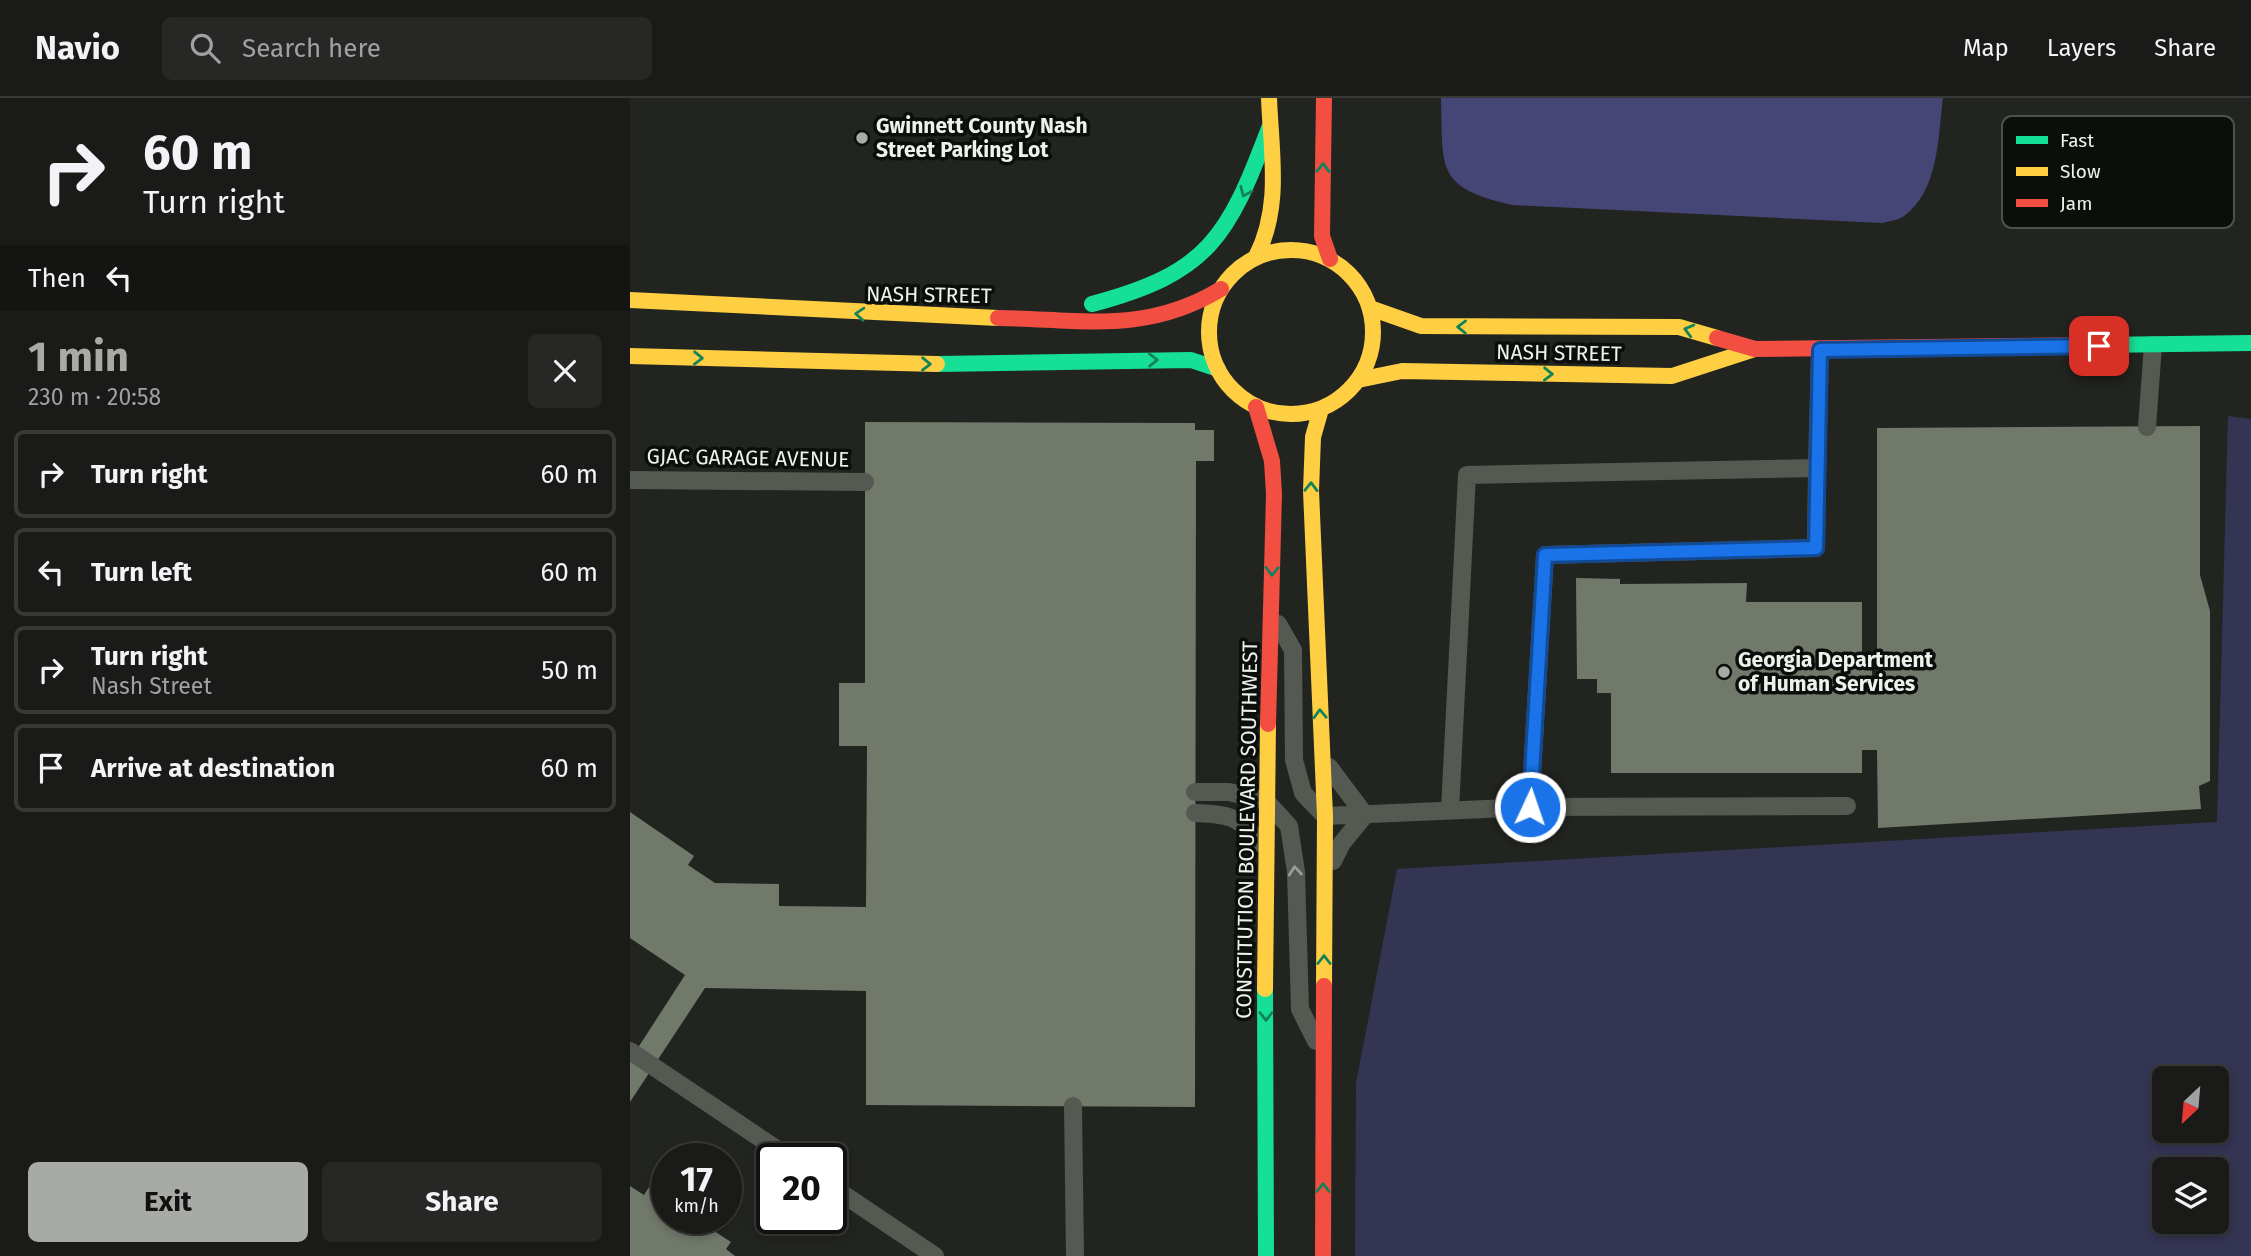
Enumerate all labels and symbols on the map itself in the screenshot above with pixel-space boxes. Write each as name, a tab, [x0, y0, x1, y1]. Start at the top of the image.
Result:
place label: Gwinnett County Nash Street Parking Lot	[876, 113, 1088, 163]
legend	[2002, 116, 2234, 228]
text: Fast	[2060, 129, 2094, 152]
marker: Gwinnett County Nash Street Parking Lot	[854, 130, 870, 146]
text: Slow	[2060, 160, 2101, 183]
one-way arrow	[1315, 162, 1331, 172]
one-way arrow	[1239, 185, 1253, 197]
text: Jam	[2060, 192, 2092, 215]
street label: NASH STREET	[866, 281, 992, 309]
one-way arrow	[854, 307, 865, 322]
pin	[2069, 316, 2129, 376]
one-way arrow	[1456, 319, 1467, 335]
one-way arrow	[1683, 324, 1695, 338]
street label: NASH STREET	[1496, 339, 1622, 367]
one-way arrow	[693, 350, 704, 366]
one-way arrow	[1148, 352, 1159, 368]
one-way arrow	[920, 356, 931, 371]
one-way arrow	[1543, 366, 1554, 382]
street label: GJAC GARAGE AVENUE	[646, 443, 850, 473]
one-way arrow	[1304, 481, 1319, 492]
one-way arrow	[1264, 565, 1279, 576]
street label: CONSTITUTION BOULEVARD SOUTHWEST	[1231, 641, 1263, 1019]
place label: Georgia Department of Human Services	[1738, 647, 1934, 697]
marker: Georgia Department of Human Services	[1716, 664, 1732, 680]
one-way arrow	[1313, 708, 1328, 719]
position arrow	[1493, 770, 1567, 844]
one-way arrow	[1288, 865, 1303, 876]
one-way arrow	[1316, 955, 1332, 965]
one-way arrow	[1258, 1011, 1274, 1022]
north arrow	[2152, 1066, 2230, 1143]
speed limit sign: 20	[756, 1143, 847, 1234]
one-way arrow	[1315, 1182, 1331, 1193]

